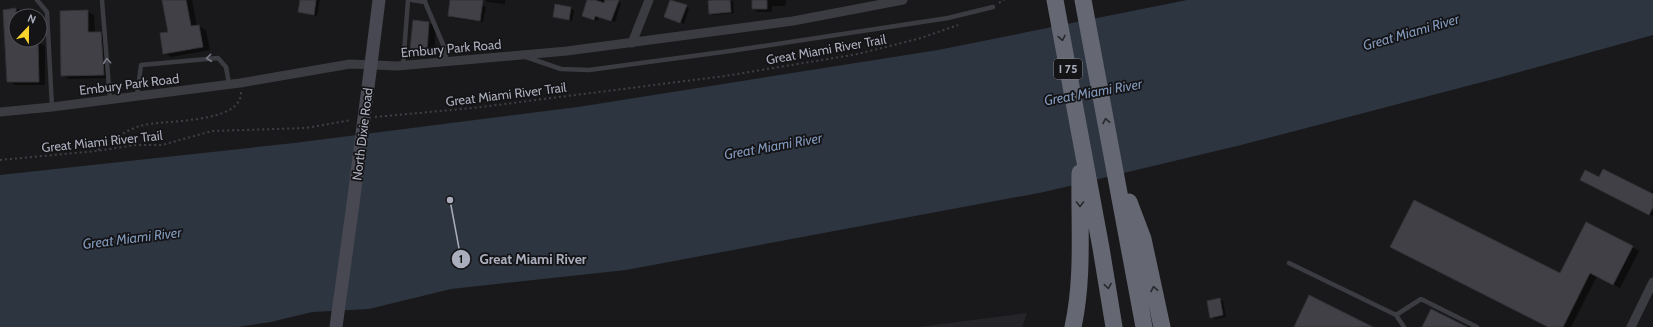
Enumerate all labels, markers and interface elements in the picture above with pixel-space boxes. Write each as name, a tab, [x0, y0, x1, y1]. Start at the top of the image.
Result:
north arrow	[8, 8, 48, 48]
water label: Great Miami River	[1361, 9, 1462, 54]
text: N	[26, 11, 38, 27]
street label: Great Miami River Trail	[765, 31, 887, 67]
one-way arrow	[1057, 35, 1066, 41]
street label: Embury Park Road	[400, 36, 502, 60]
one-way arrow	[206, 54, 212, 63]
one-way arrow	[103, 58, 112, 64]
road number: I 75	[1054, 59, 1082, 79]
street label: Embury Park Road	[78, 70, 180, 98]
water label: Great Miami River	[1042, 74, 1144, 109]
street label: Great Miami River Trail	[445, 79, 567, 109]
street label: North Dixie Road	[348, 87, 376, 181]
one-way arrow	[1103, 117, 1111, 124]
street label: Great Miami River Trail	[41, 127, 163, 155]
water label: Great Miami River	[722, 128, 824, 163]
one-way arrow	[1076, 201, 1084, 207]
water label: Great Miami River	[82, 223, 183, 253]
callout: Great Miami River	[451, 246, 594, 272]
text: Great Miami River	[480, 250, 587, 268]
text: 1	[459, 251, 463, 266]
one-way arrow	[1103, 283, 1112, 289]
one-way arrow	[1150, 286, 1158, 292]

